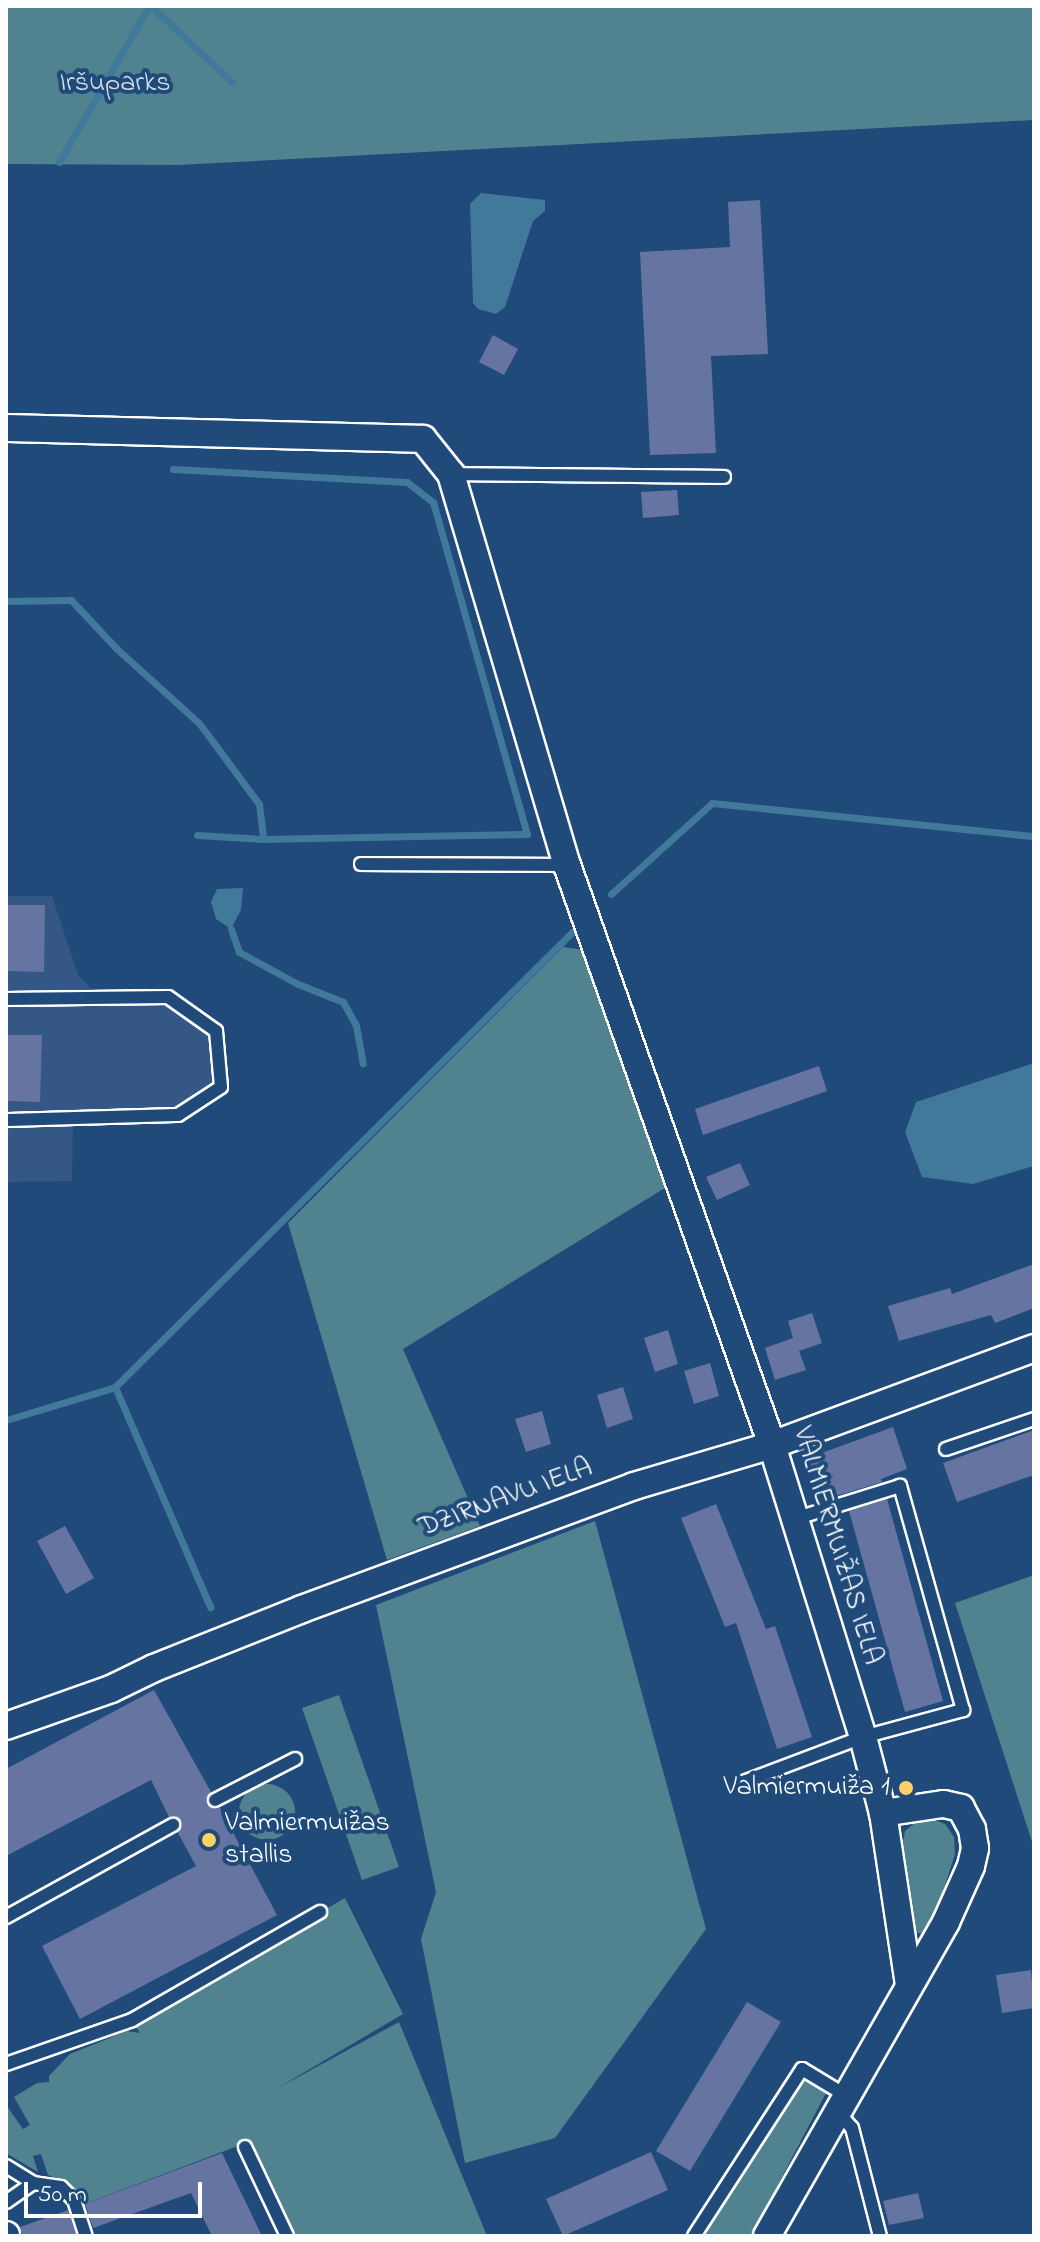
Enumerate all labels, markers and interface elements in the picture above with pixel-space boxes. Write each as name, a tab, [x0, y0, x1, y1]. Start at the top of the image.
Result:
park label: Iršuparks	[60, 67, 170, 101]
street label: VALMIERMUIŽAS IELA	[784, 1423, 888, 1669]
street label: DZIRNAVU IELA	[415, 1452, 597, 1546]
place label: Valmiermuiža 1	[724, 1771, 890, 1805]
marker: Valmiermuiža 1	[897, 1779, 915, 1797]
place label: Valmiermuižas stallis	[225, 1807, 390, 1873]
marker: Valmiermuižas stallis	[200, 1831, 218, 1849]
scale bar	[28, 2166, 206, 2216]
text: 50 m	[38, 2178, 87, 2213]

